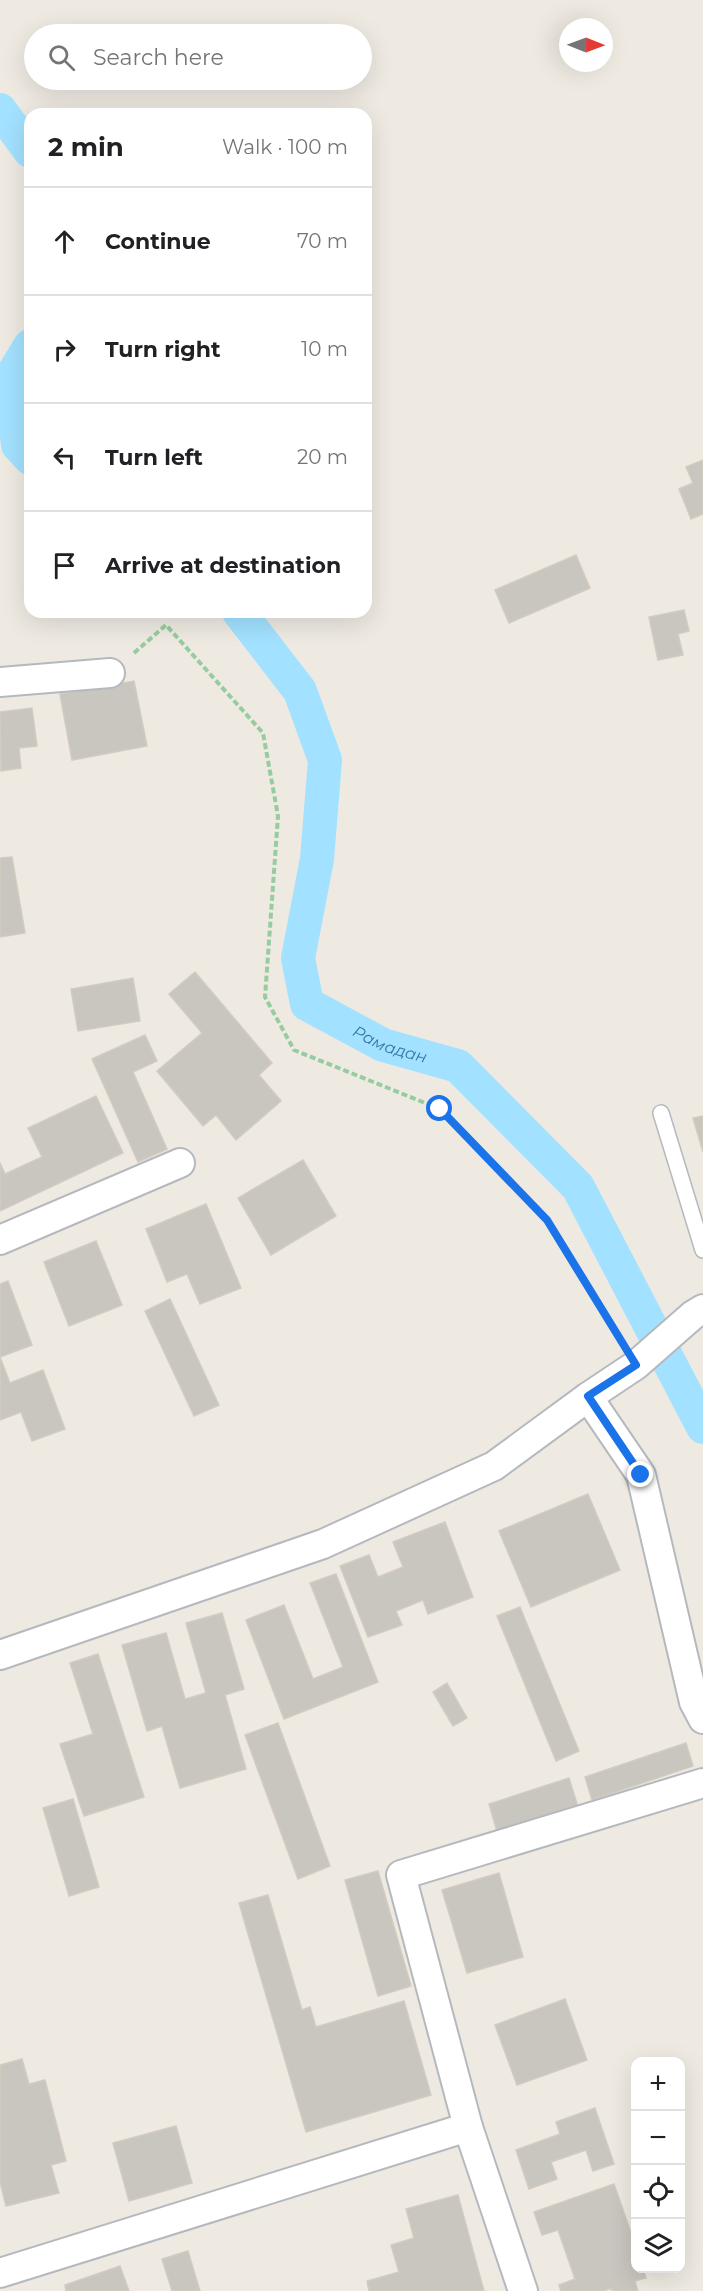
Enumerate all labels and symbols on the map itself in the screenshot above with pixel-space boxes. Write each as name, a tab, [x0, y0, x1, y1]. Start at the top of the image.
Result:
north arrow	[559, 18, 613, 72]
water label: Рамадан	[350, 1021, 430, 1066]
route start	[426, 1095, 452, 1121]
route end	[627, 1461, 653, 1487]

